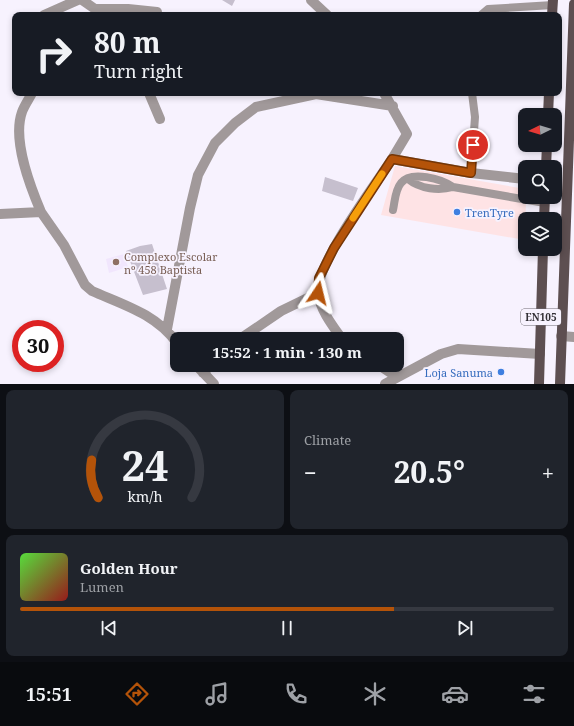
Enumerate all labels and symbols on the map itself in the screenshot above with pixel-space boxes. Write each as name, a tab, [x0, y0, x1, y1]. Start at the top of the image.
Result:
north arrow	[518, 108, 562, 152]
pin	[456, 128, 490, 162]
place label: TrenTyre	[465, 205, 514, 220]
marker: TrenTyre	[452, 207, 462, 217]
place label: Complexo Escolar nº 458 Baptista	[124, 249, 218, 277]
marker: Complexo Escolar nº 458 Baptista	[111, 257, 121, 267]
position arrow	[297, 272, 339, 314]
road number: EN105	[521, 309, 561, 325]
speed limit sign: 30	[12, 320, 64, 372]
place label: Loja Sanuma	[425, 365, 493, 380]
marker: Loja Sanuma	[496, 367, 506, 377]

